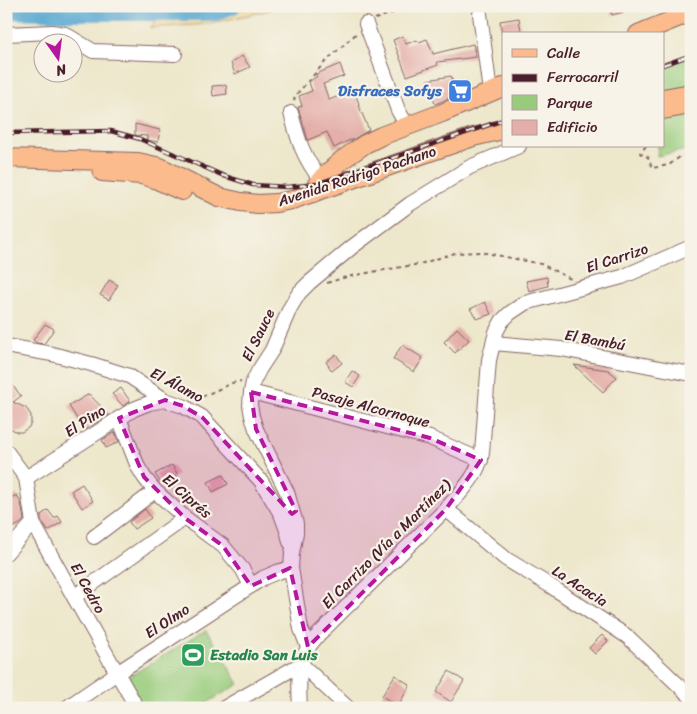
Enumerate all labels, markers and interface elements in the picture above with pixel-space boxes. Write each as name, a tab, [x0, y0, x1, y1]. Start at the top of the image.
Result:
north arrow	[32, 32, 82, 82]
legend	[502, 32, 664, 148]
text: Calle	[547, 40, 580, 66]
text: N	[53, 57, 70, 84]
text: Ferrocarril	[547, 64, 619, 90]
place label: Disfraces Sofys	[338, 78, 443, 104]
supermarket icon: Disfraces Sofys	[447, 78, 473, 104]
text: Parque	[547, 90, 592, 116]
text: Edificio	[547, 114, 598, 140]
street label: Avenida Rodrigo Pachano	[274, 138, 440, 214]
street label: El Carrizo	[582, 236, 652, 280]
street label: El Sauce	[234, 304, 282, 366]
street label: El Bambú	[563, 322, 628, 358]
street label: El Álamo	[146, 360, 209, 410]
street label: Pasaje Alcornoque	[309, 379, 433, 435]
street label: El Pino	[59, 398, 111, 444]
street label: El Ciprés	[156, 467, 218, 525]
street label: El Carrizo (Vía a Martínez)	[315, 472, 458, 615]
street label: El Cedro	[63, 558, 113, 619]
street label: La Acacia	[547, 558, 614, 614]
street label: El Olmo	[139, 596, 195, 645]
sports icon: Estadio San Luis	[180, 642, 206, 668]
place label: Estadio San Luis	[210, 642, 319, 668]

